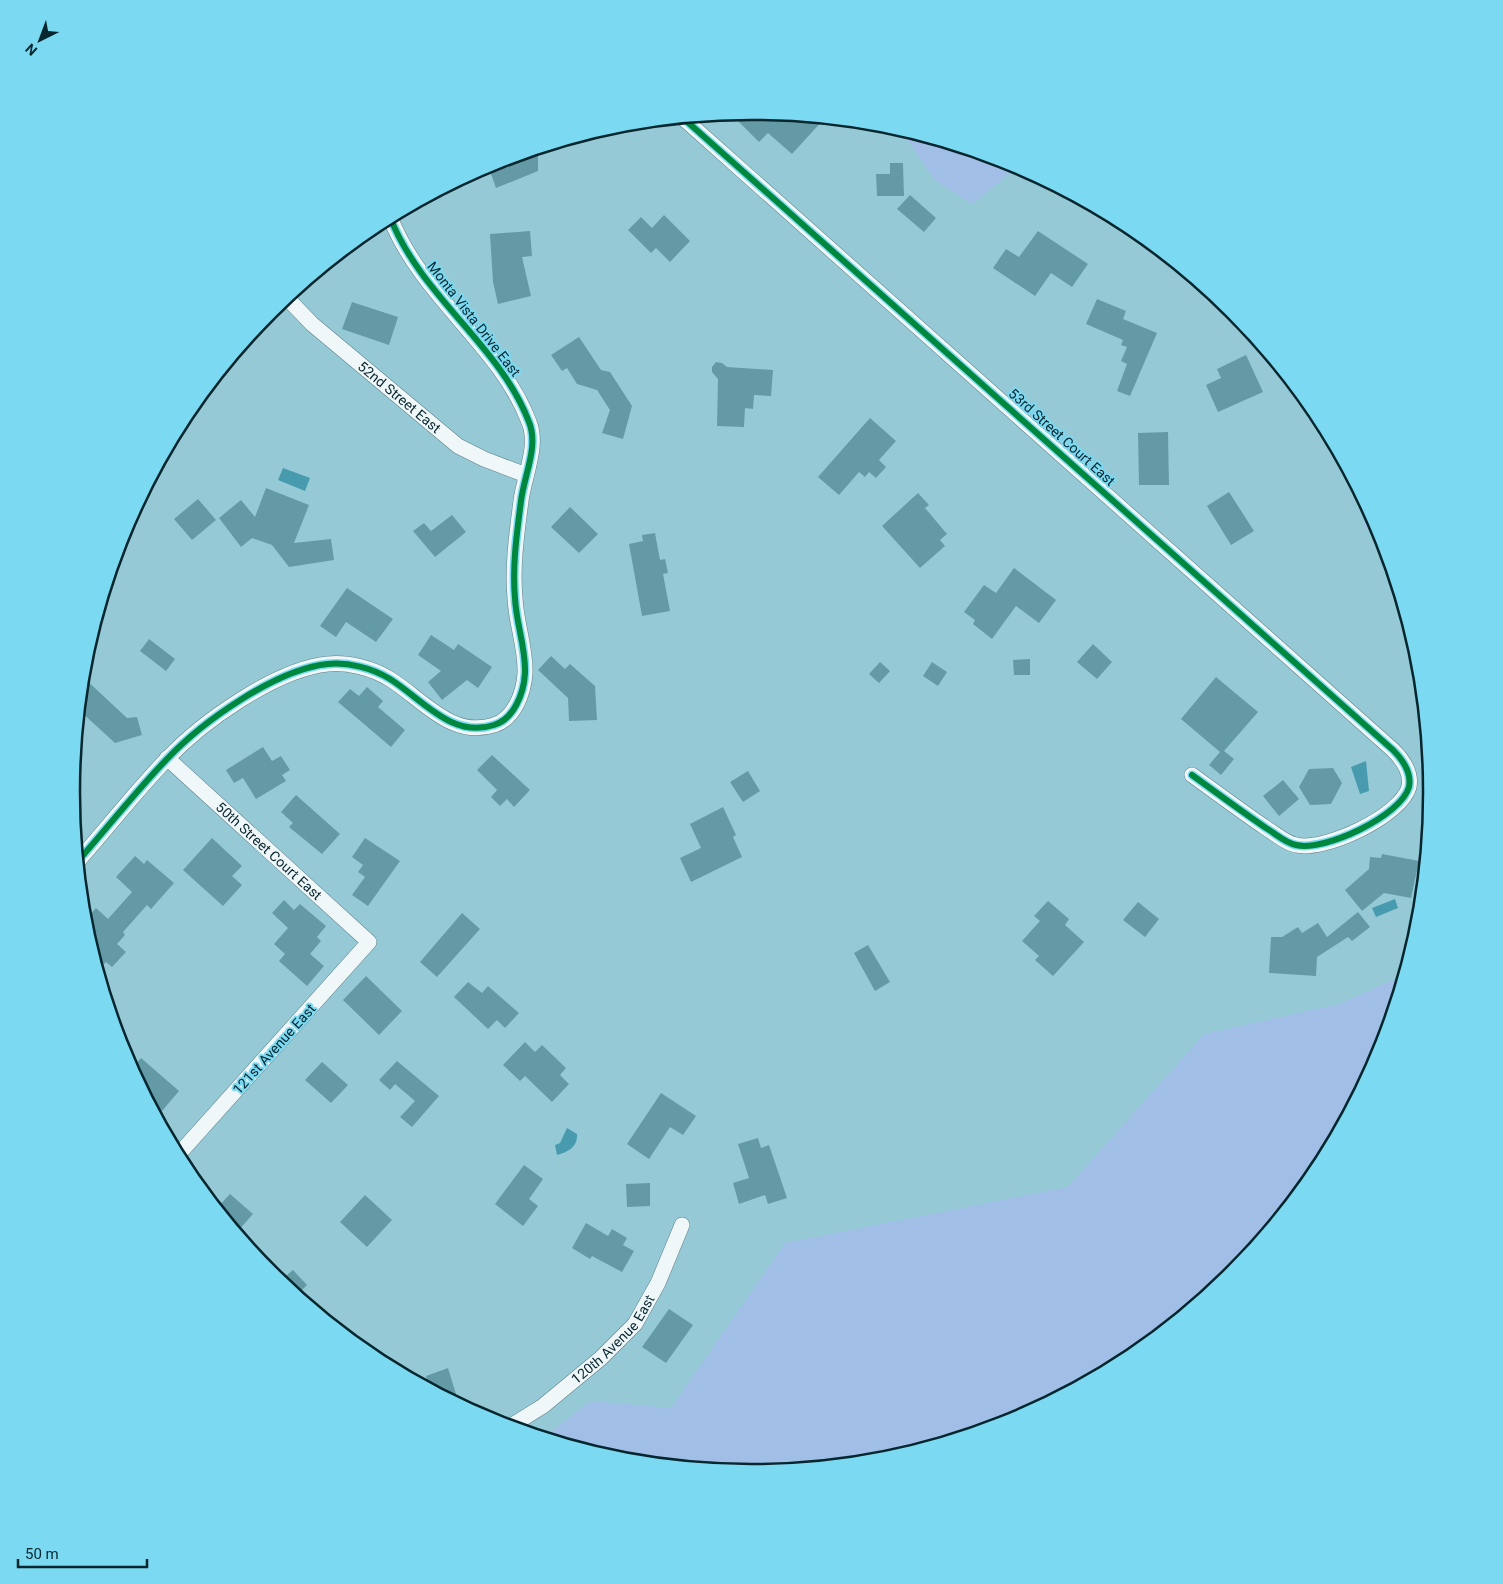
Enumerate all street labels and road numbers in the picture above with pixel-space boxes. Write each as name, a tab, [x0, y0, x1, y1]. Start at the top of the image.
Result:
street label: Monta Vista Drive East	[424, 258, 524, 380]
street label: 52nd Street East	[355, 358, 444, 436]
street label: 53rd Street Court East	[1006, 385, 1119, 489]
street label: 50th Street Court East	[213, 799, 326, 903]
street label: 121st Avenue East	[229, 1000, 319, 1097]
street label: 120th Avenue East	[568, 1292, 658, 1387]

